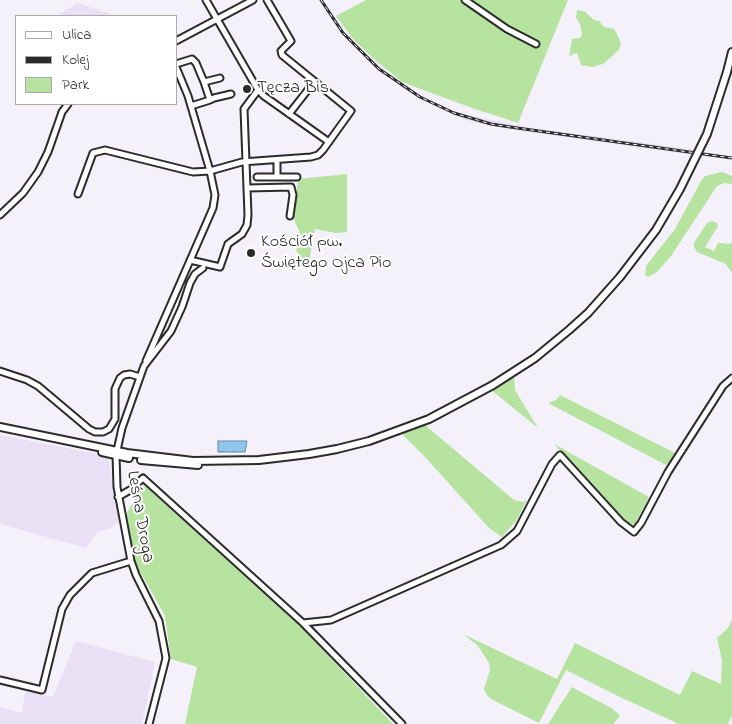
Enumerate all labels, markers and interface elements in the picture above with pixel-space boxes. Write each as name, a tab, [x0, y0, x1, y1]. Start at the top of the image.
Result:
legend	[15, 15, 178, 105]
text: Ulica	[62, 24, 91, 46]
text: Kolej	[62, 49, 89, 71]
text: Park	[62, 74, 89, 96]
place label: Tęcza Bis	[257, 78, 329, 100]
marker: Tęcza Bis	[241, 83, 253, 95]
place label: Kościół pw. Świętego Ojca Pio	[261, 232, 391, 274]
marker: Kościół pw. Świętego Ojca Pio	[245, 247, 257, 259]
street label: Leśna Droga	[120, 469, 158, 565]

